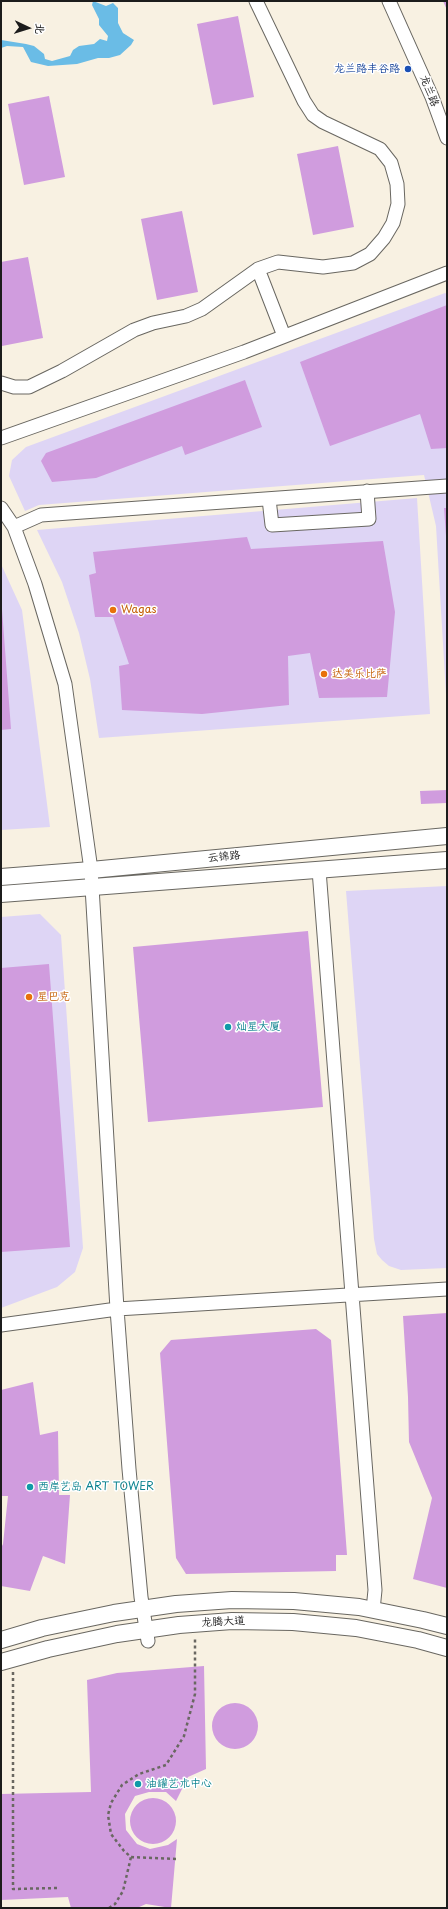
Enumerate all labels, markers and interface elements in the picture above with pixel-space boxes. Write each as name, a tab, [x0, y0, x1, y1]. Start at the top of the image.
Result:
north arrow	[8, 8, 48, 48]
text: 北	[32, 23, 49, 35]
place label: 龙兰路丰谷路	[334, 62, 400, 76]
marker: 龙兰路丰谷路	[403, 64, 413, 74]
street label: 龙兰路	[417, 73, 441, 109]
place label: Wagas	[121, 603, 157, 617]
marker: Wagas	[108, 605, 118, 615]
place label: 达美乐比萨	[332, 667, 387, 681]
marker: 达美乐比萨	[319, 669, 329, 679]
street label: 云锦路	[207, 849, 241, 865]
place label: 星巴克	[37, 990, 70, 1004]
marker: 星巴克	[24, 992, 34, 1002]
place label: 灿星大厦	[236, 1020, 280, 1034]
marker: 灿星大厦	[223, 1022, 233, 1032]
place label: 西岸艺岛 ART TOWER	[38, 1480, 154, 1494]
marker: 西岸艺岛 ART TOWER	[25, 1482, 35, 1492]
street label: 龙腾大道	[201, 1614, 245, 1630]
place label: 油罐艺术中心	[146, 1777, 212, 1791]
marker: 油罐艺术中心	[133, 1779, 143, 1789]

